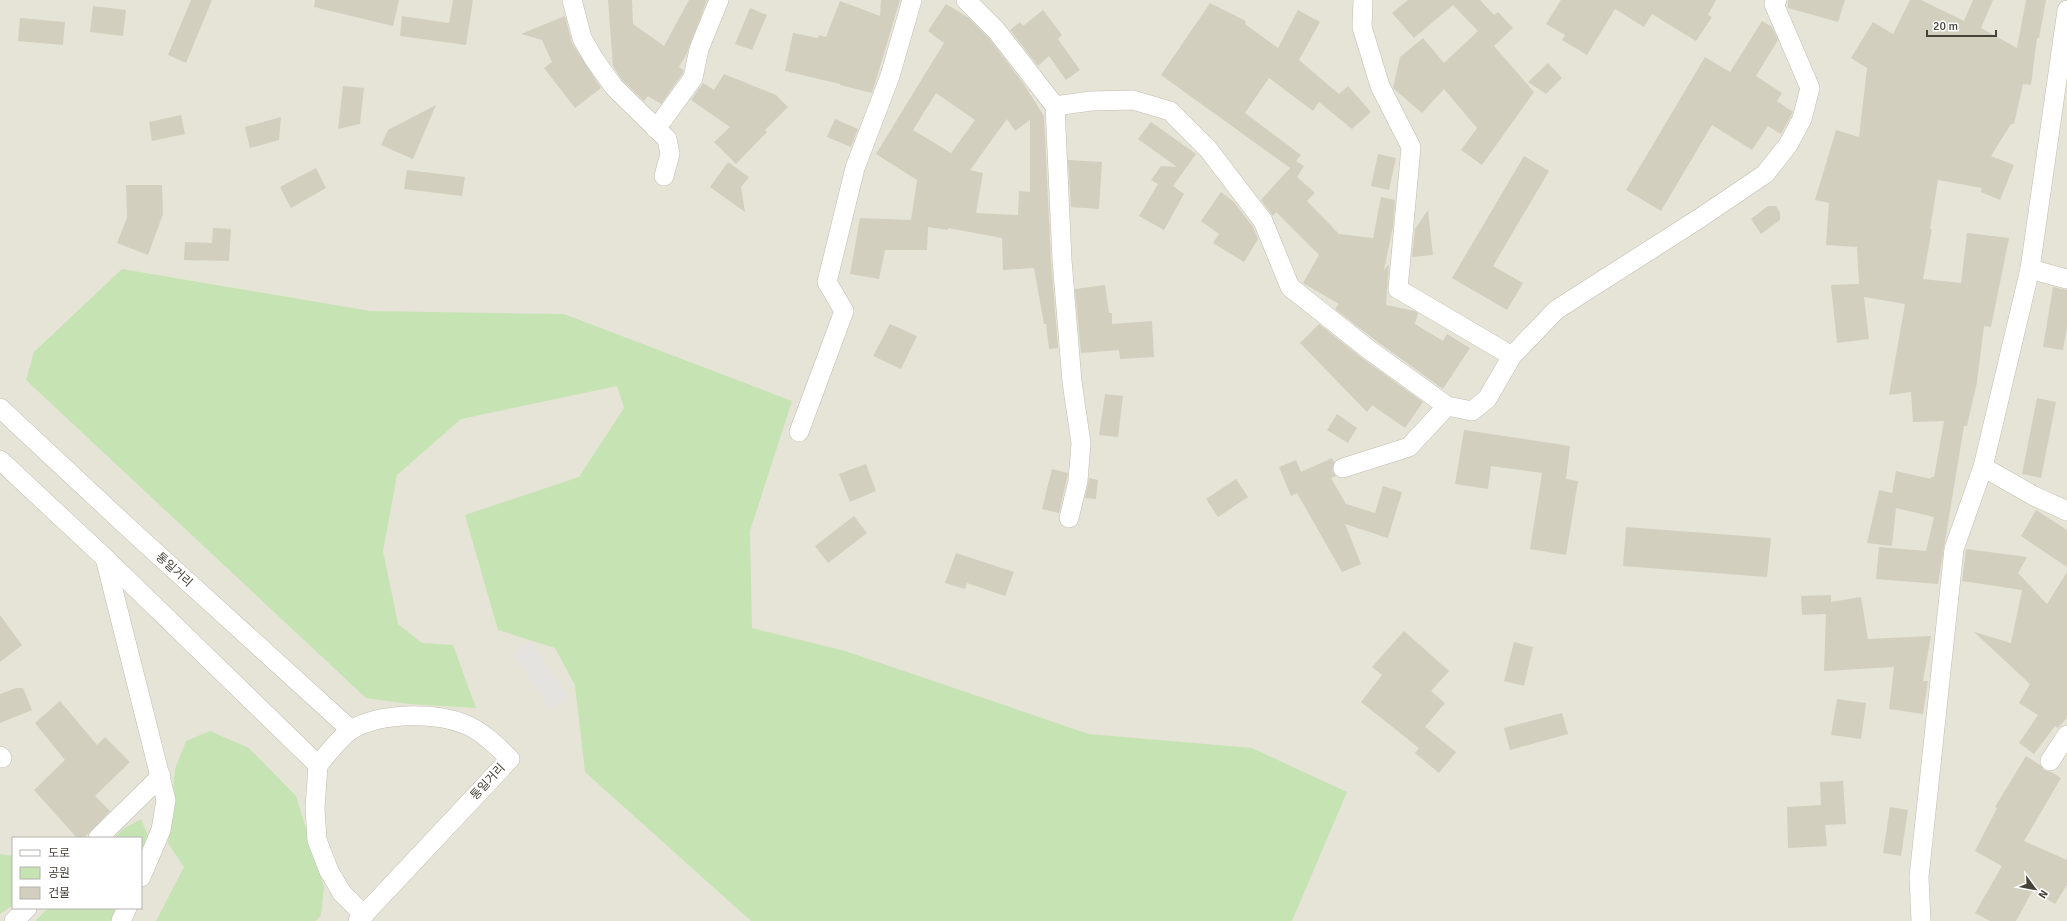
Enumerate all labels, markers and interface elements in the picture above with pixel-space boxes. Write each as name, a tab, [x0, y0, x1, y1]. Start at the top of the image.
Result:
scale bar	[1927, 12, 1996, 38]
text: 20 m	[1933, 19, 1958, 34]
street label: 통일거리	[153, 550, 195, 590]
street label: 통일거리	[467, 761, 509, 803]
legend	[12, 837, 142, 909]
text: 도로	[48, 846, 70, 861]
text: 공원	[48, 866, 70, 881]
north arrow	[2015, 869, 2055, 909]
text: 건물	[48, 886, 70, 901]
text: N	[2036, 887, 2051, 901]

